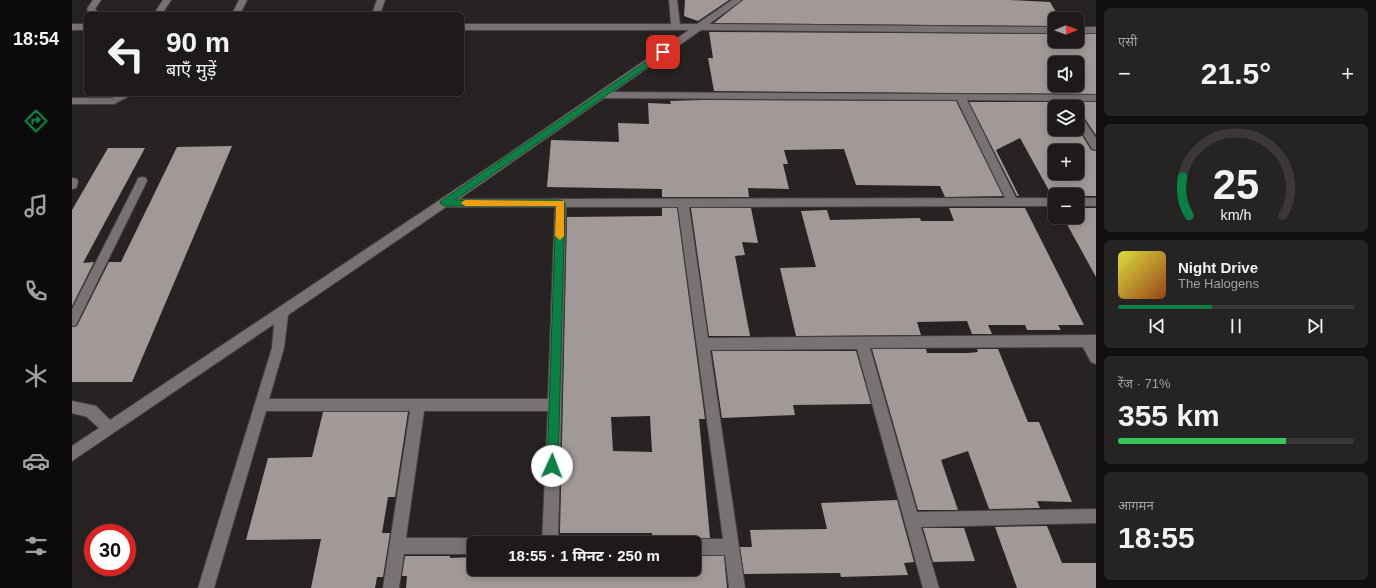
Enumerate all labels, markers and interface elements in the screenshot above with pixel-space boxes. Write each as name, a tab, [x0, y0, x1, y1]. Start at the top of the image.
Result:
north arrow	[1048, 12, 1084, 48]
map controls	[1048, 12, 1084, 224]
text: 90 m	[166, 27, 230, 58]
icon: left	[100, 28, 152, 80]
text: 18:54	[13, 29, 59, 49]
text: एसी	[1118, 34, 1137, 49]
pin	[646, 35, 680, 69]
icon: arrive	[652, 41, 674, 63]
button: sound	[1048, 56, 1084, 92]
text: 21.5°	[1201, 57, 1271, 90]
text: बाएँ मुड़ें	[166, 60, 216, 80]
text: −	[1118, 61, 1131, 86]
text: +	[1341, 61, 1354, 86]
button: layers	[1048, 100, 1084, 136]
icon: directions	[22, 107, 50, 135]
button: +	[1048, 144, 1084, 180]
text: 25	[1213, 161, 1259, 208]
button: −	[1048, 188, 1084, 224]
icon: music	[22, 192, 50, 220]
text: km/h	[1221, 207, 1252, 223]
text: Night Drive	[1178, 259, 1258, 276]
text: The Halogens	[1178, 276, 1259, 291]
icon: phone	[22, 277, 50, 305]
icon: previous	[1146, 315, 1168, 337]
icon: pause	[1225, 315, 1247, 337]
icon: next	[1304, 315, 1326, 337]
icon: climate	[22, 362, 50, 390]
text: रेंज · 71%	[1118, 376, 1171, 391]
text: 355 km	[1118, 399, 1220, 432]
position arrow	[531, 445, 573, 487]
icon: car	[22, 447, 50, 475]
text: आगमन	[1118, 498, 1154, 513]
text: 18:55	[1118, 521, 1195, 554]
speed limit sign: 30	[84, 524, 136, 576]
icon: filters	[22, 532, 50, 560]
text: 18:55 · 1 मिनट · 250 m	[508, 547, 660, 564]

